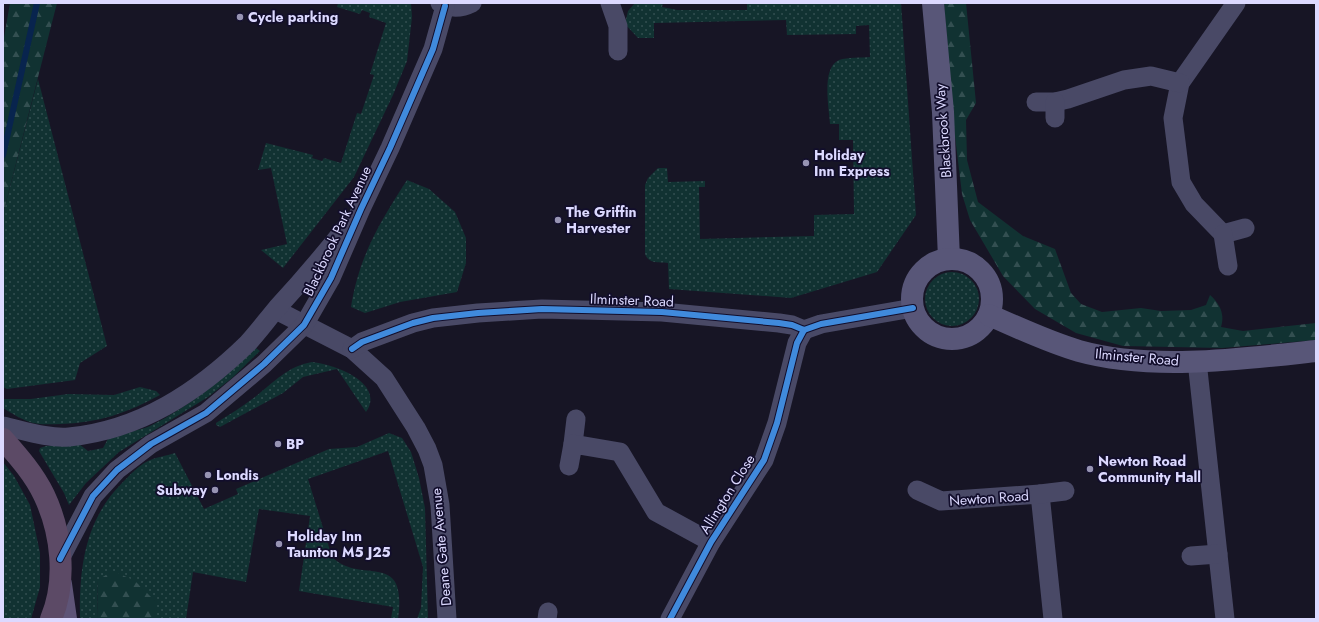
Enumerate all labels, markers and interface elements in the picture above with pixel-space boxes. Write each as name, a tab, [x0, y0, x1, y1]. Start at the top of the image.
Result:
place label: Cycle parking	[248, 7, 338, 27]
marker: Cycle parking	[235, 12, 245, 22]
street label: Blackbrook Way	[930, 83, 956, 179]
place label: Holiday Inn Express	[814, 145, 890, 181]
marker: Holiday Inn Express	[801, 158, 811, 168]
street label: Blackbrook Park Avenue	[298, 163, 376, 299]
place label: The Griffin Harvester	[566, 202, 637, 238]
marker: The Griffin Harvester	[553, 215, 563, 225]
street label: Ilminster Road	[590, 289, 674, 311]
street label: Ilminster Road	[1094, 343, 1180, 371]
place label: BP	[286, 434, 304, 454]
marker: BP	[273, 439, 283, 449]
street label: Allington Close	[695, 450, 759, 538]
place label: Newton Road Community Hall	[1098, 451, 1201, 487]
marker: Newton Road Community Hall	[1085, 464, 1095, 474]
place label: Londis	[216, 465, 259, 485]
marker: Londis	[203, 470, 213, 480]
place label: Subway	[156, 480, 208, 500]
marker: Subway	[210, 485, 220, 495]
street label: Newton Road	[948, 485, 1030, 511]
street label: Deane Gate Avenue	[426, 487, 456, 607]
place label: Holiday Inn Taunton M5 J25	[287, 526, 391, 562]
marker: Holiday Inn Taunton M5 J25	[274, 539, 284, 549]

